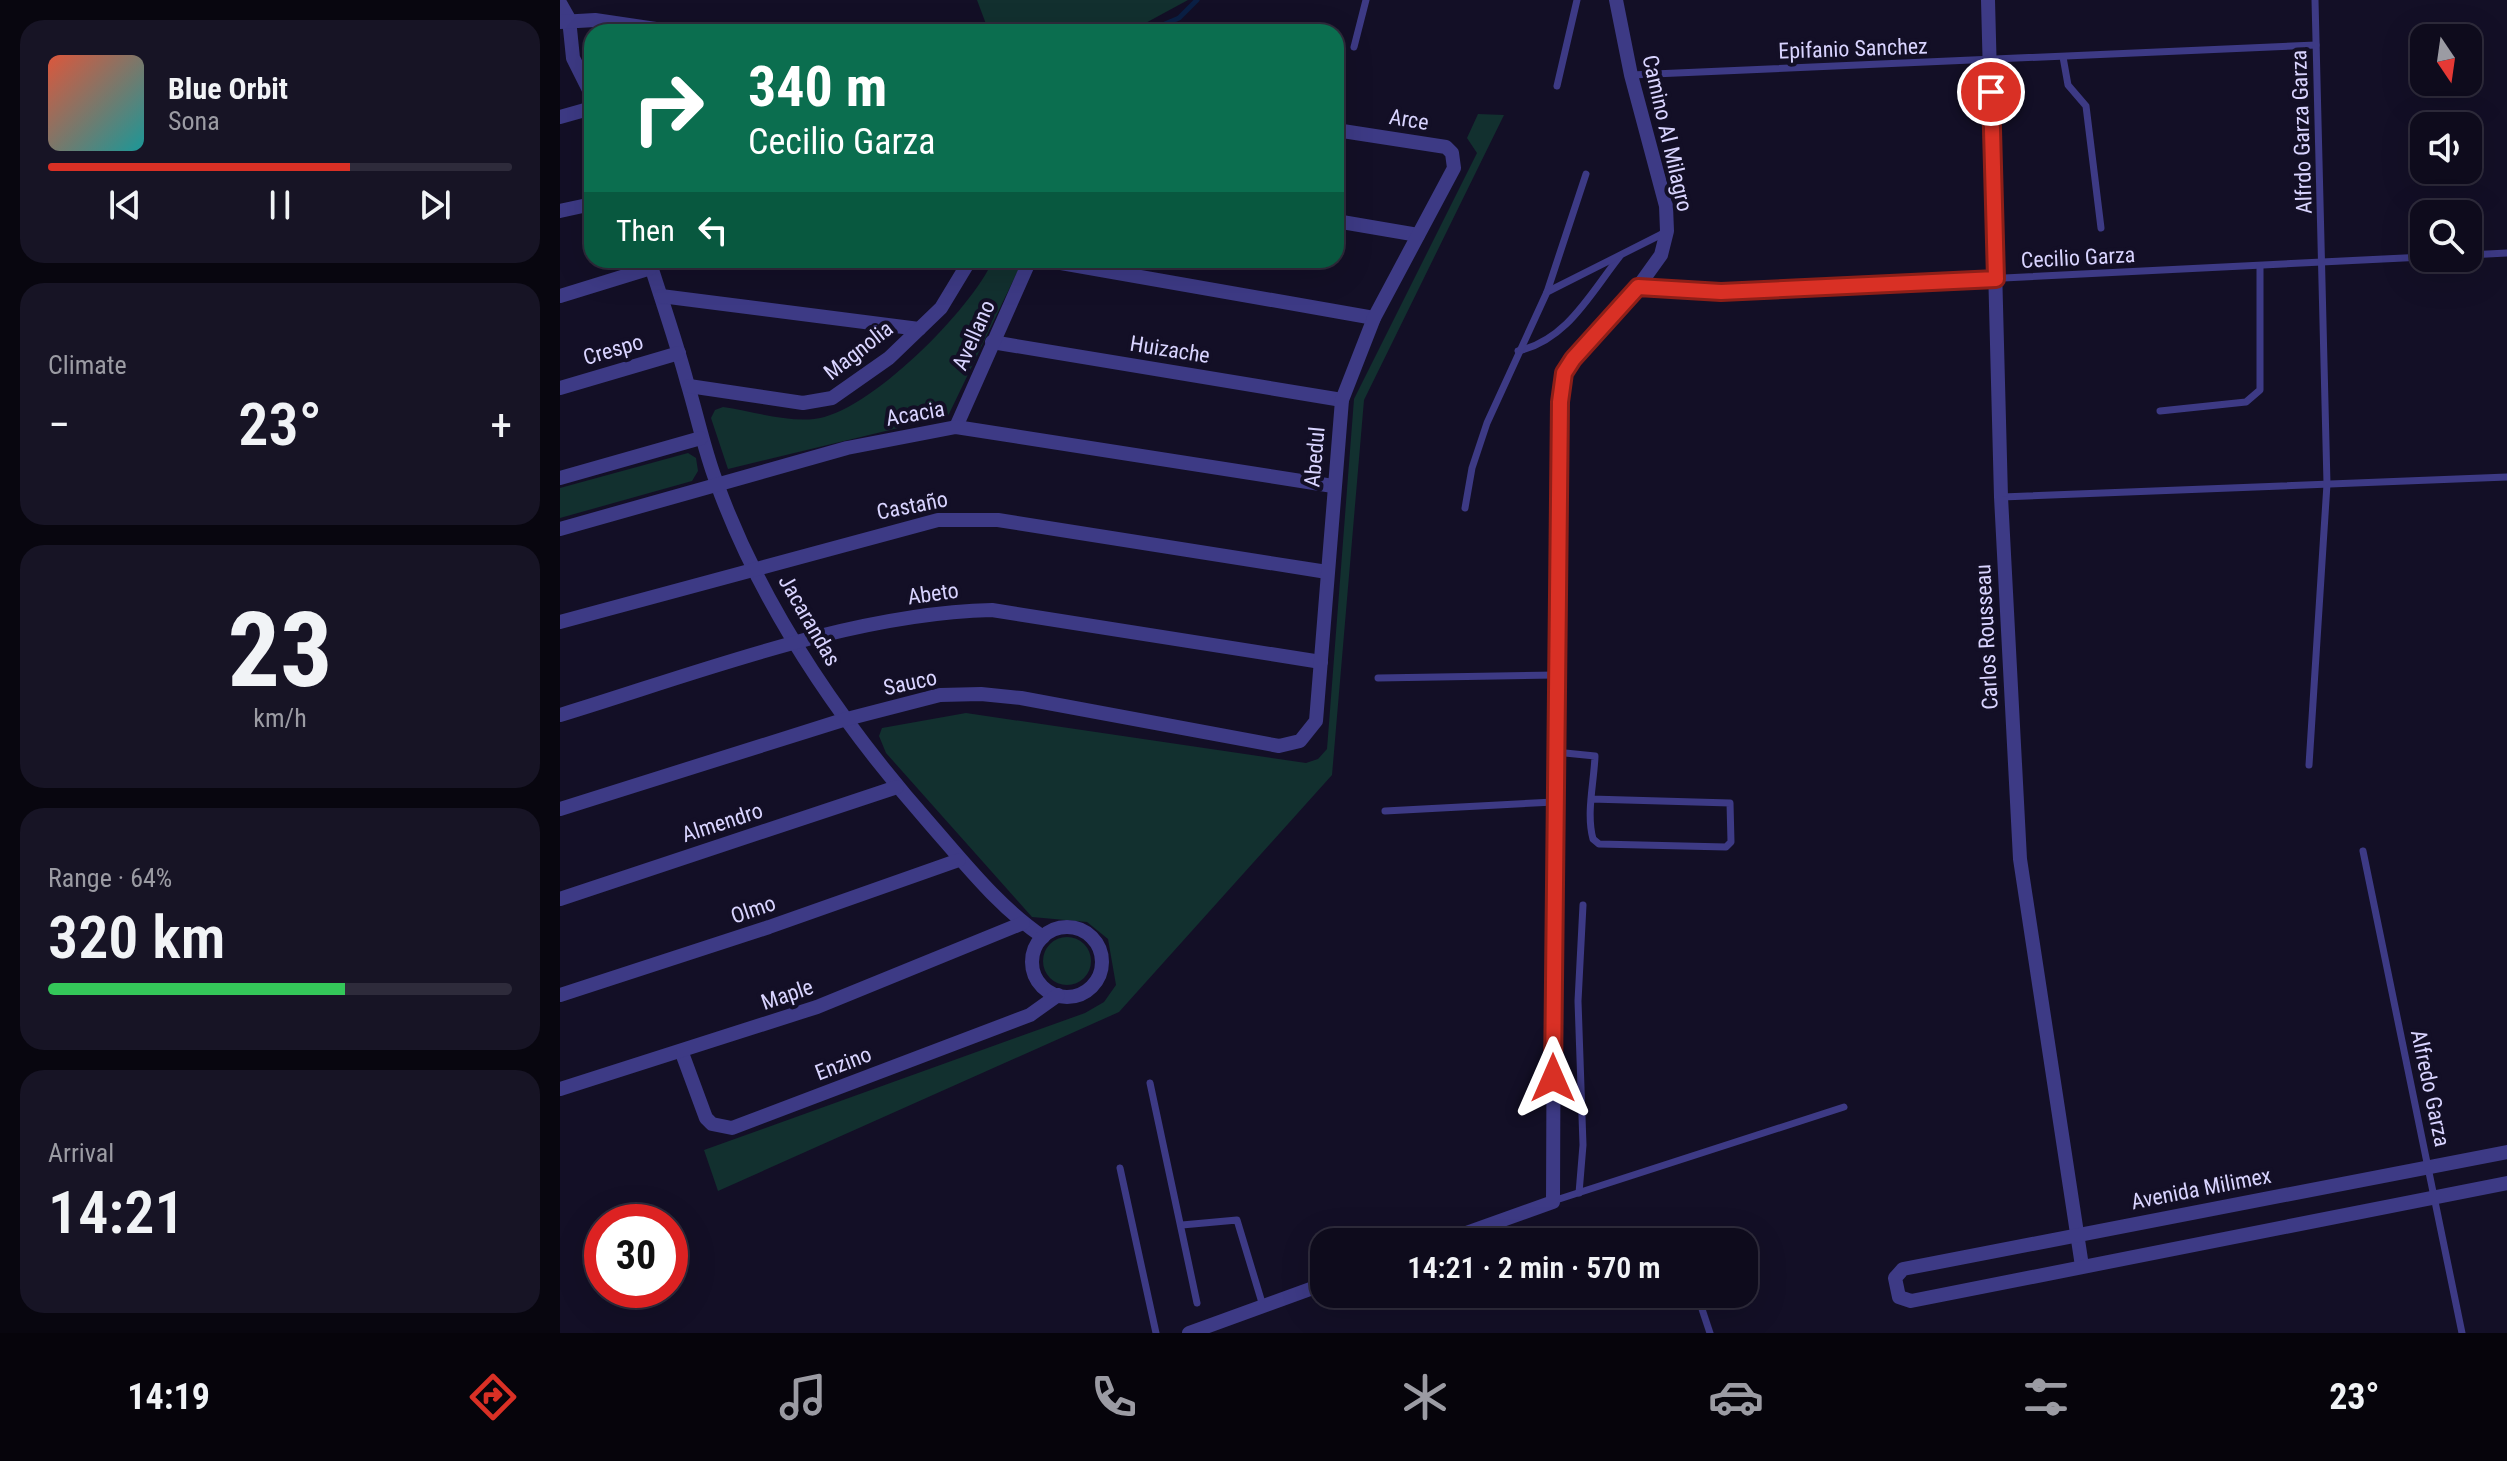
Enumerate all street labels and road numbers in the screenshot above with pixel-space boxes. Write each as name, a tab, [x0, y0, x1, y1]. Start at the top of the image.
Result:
street label: Epifanio Sanchez	[1778, 33, 1928, 64]
street label: Alfrdo Garza Garza	[2286, 50, 2317, 214]
street label: Camino Al Milagro	[1637, 52, 1698, 214]
street label: Arce	[1387, 104, 1430, 135]
street label: Cecilio Garza	[2020, 242, 2136, 273]
street label: Avellano	[947, 296, 1000, 374]
street label: Magnolia	[819, 316, 898, 385]
street label: Crespo	[580, 329, 646, 370]
street label: Huizache	[1128, 331, 1212, 368]
street label: Acacia	[884, 396, 946, 431]
street label: Abedul	[1299, 426, 1330, 488]
street label: Castaño	[874, 486, 950, 525]
street label: Carlos Rousseau	[1970, 564, 2003, 710]
street label: Jacarandas	[774, 570, 846, 670]
street label: Abeto	[906, 578, 960, 609]
street label: Sauco	[881, 665, 939, 700]
street label: Almendro	[678, 798, 766, 847]
street label: Olmo	[727, 890, 779, 929]
street label: Maple	[758, 974, 816, 1015]
street label: Alfredo Garza	[2406, 1027, 2455, 1149]
street label: Enzino	[812, 1041, 875, 1086]
street label: Avenida Milimex	[2129, 1163, 2274, 1214]

